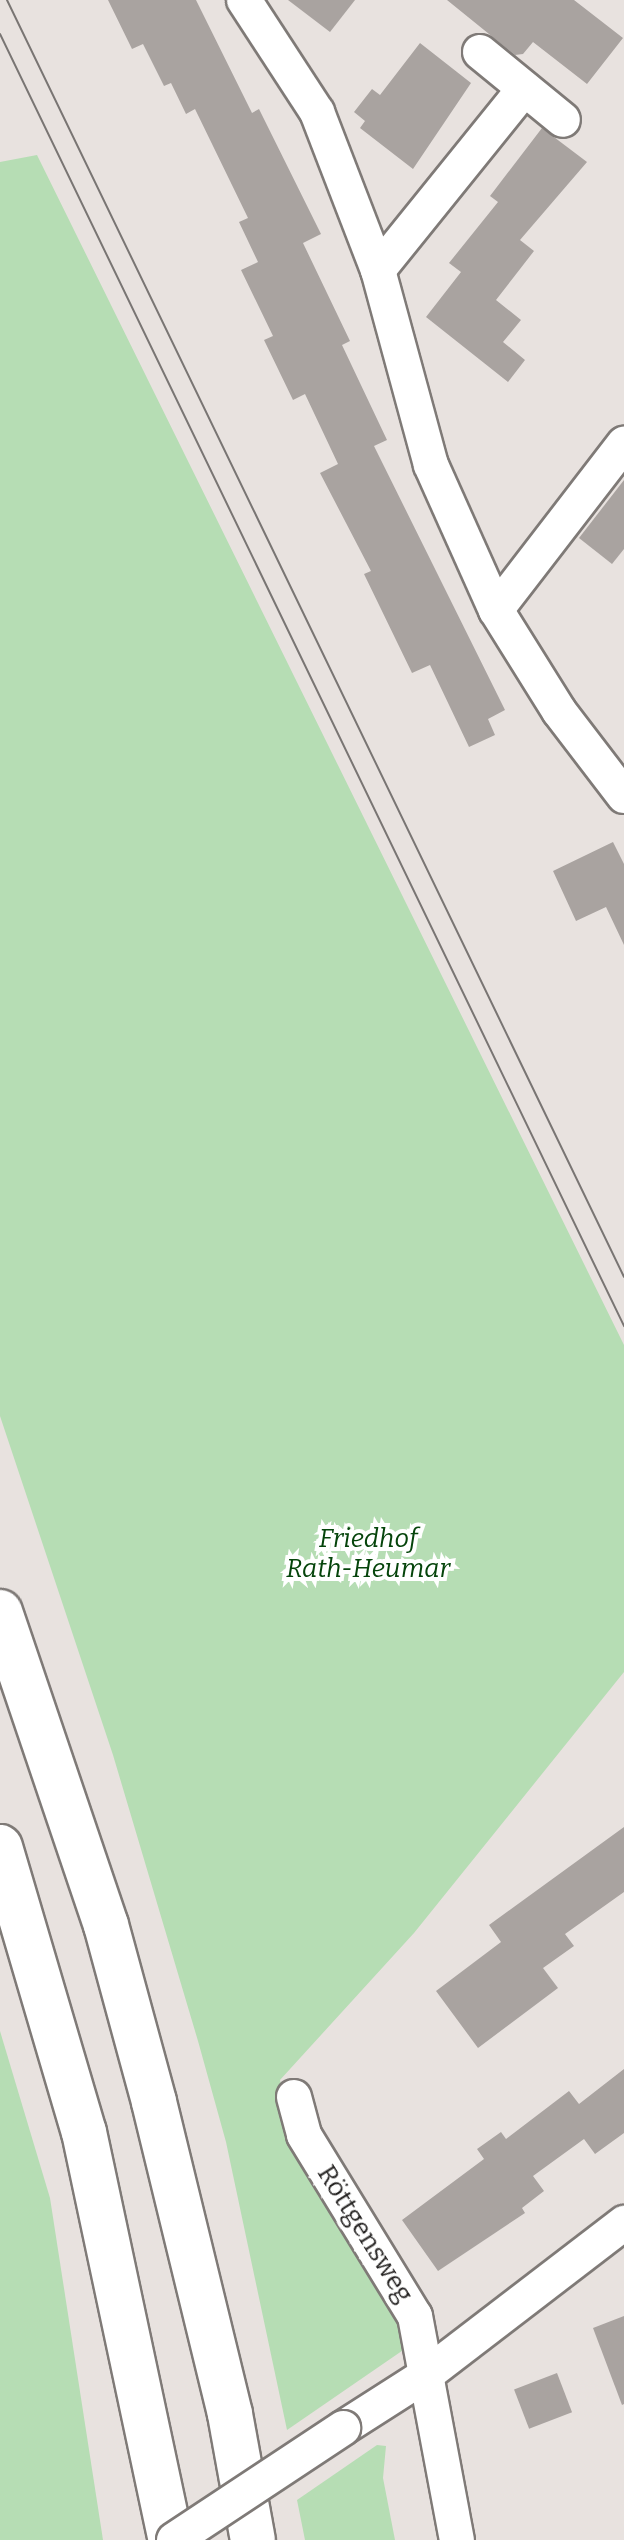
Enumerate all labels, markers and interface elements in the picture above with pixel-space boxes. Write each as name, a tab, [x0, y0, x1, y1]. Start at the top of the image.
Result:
park label: Friedhof Rath-Heumar	[286, 1523, 450, 1584]
street label: Röttgensweg	[310, 2160, 420, 2308]

